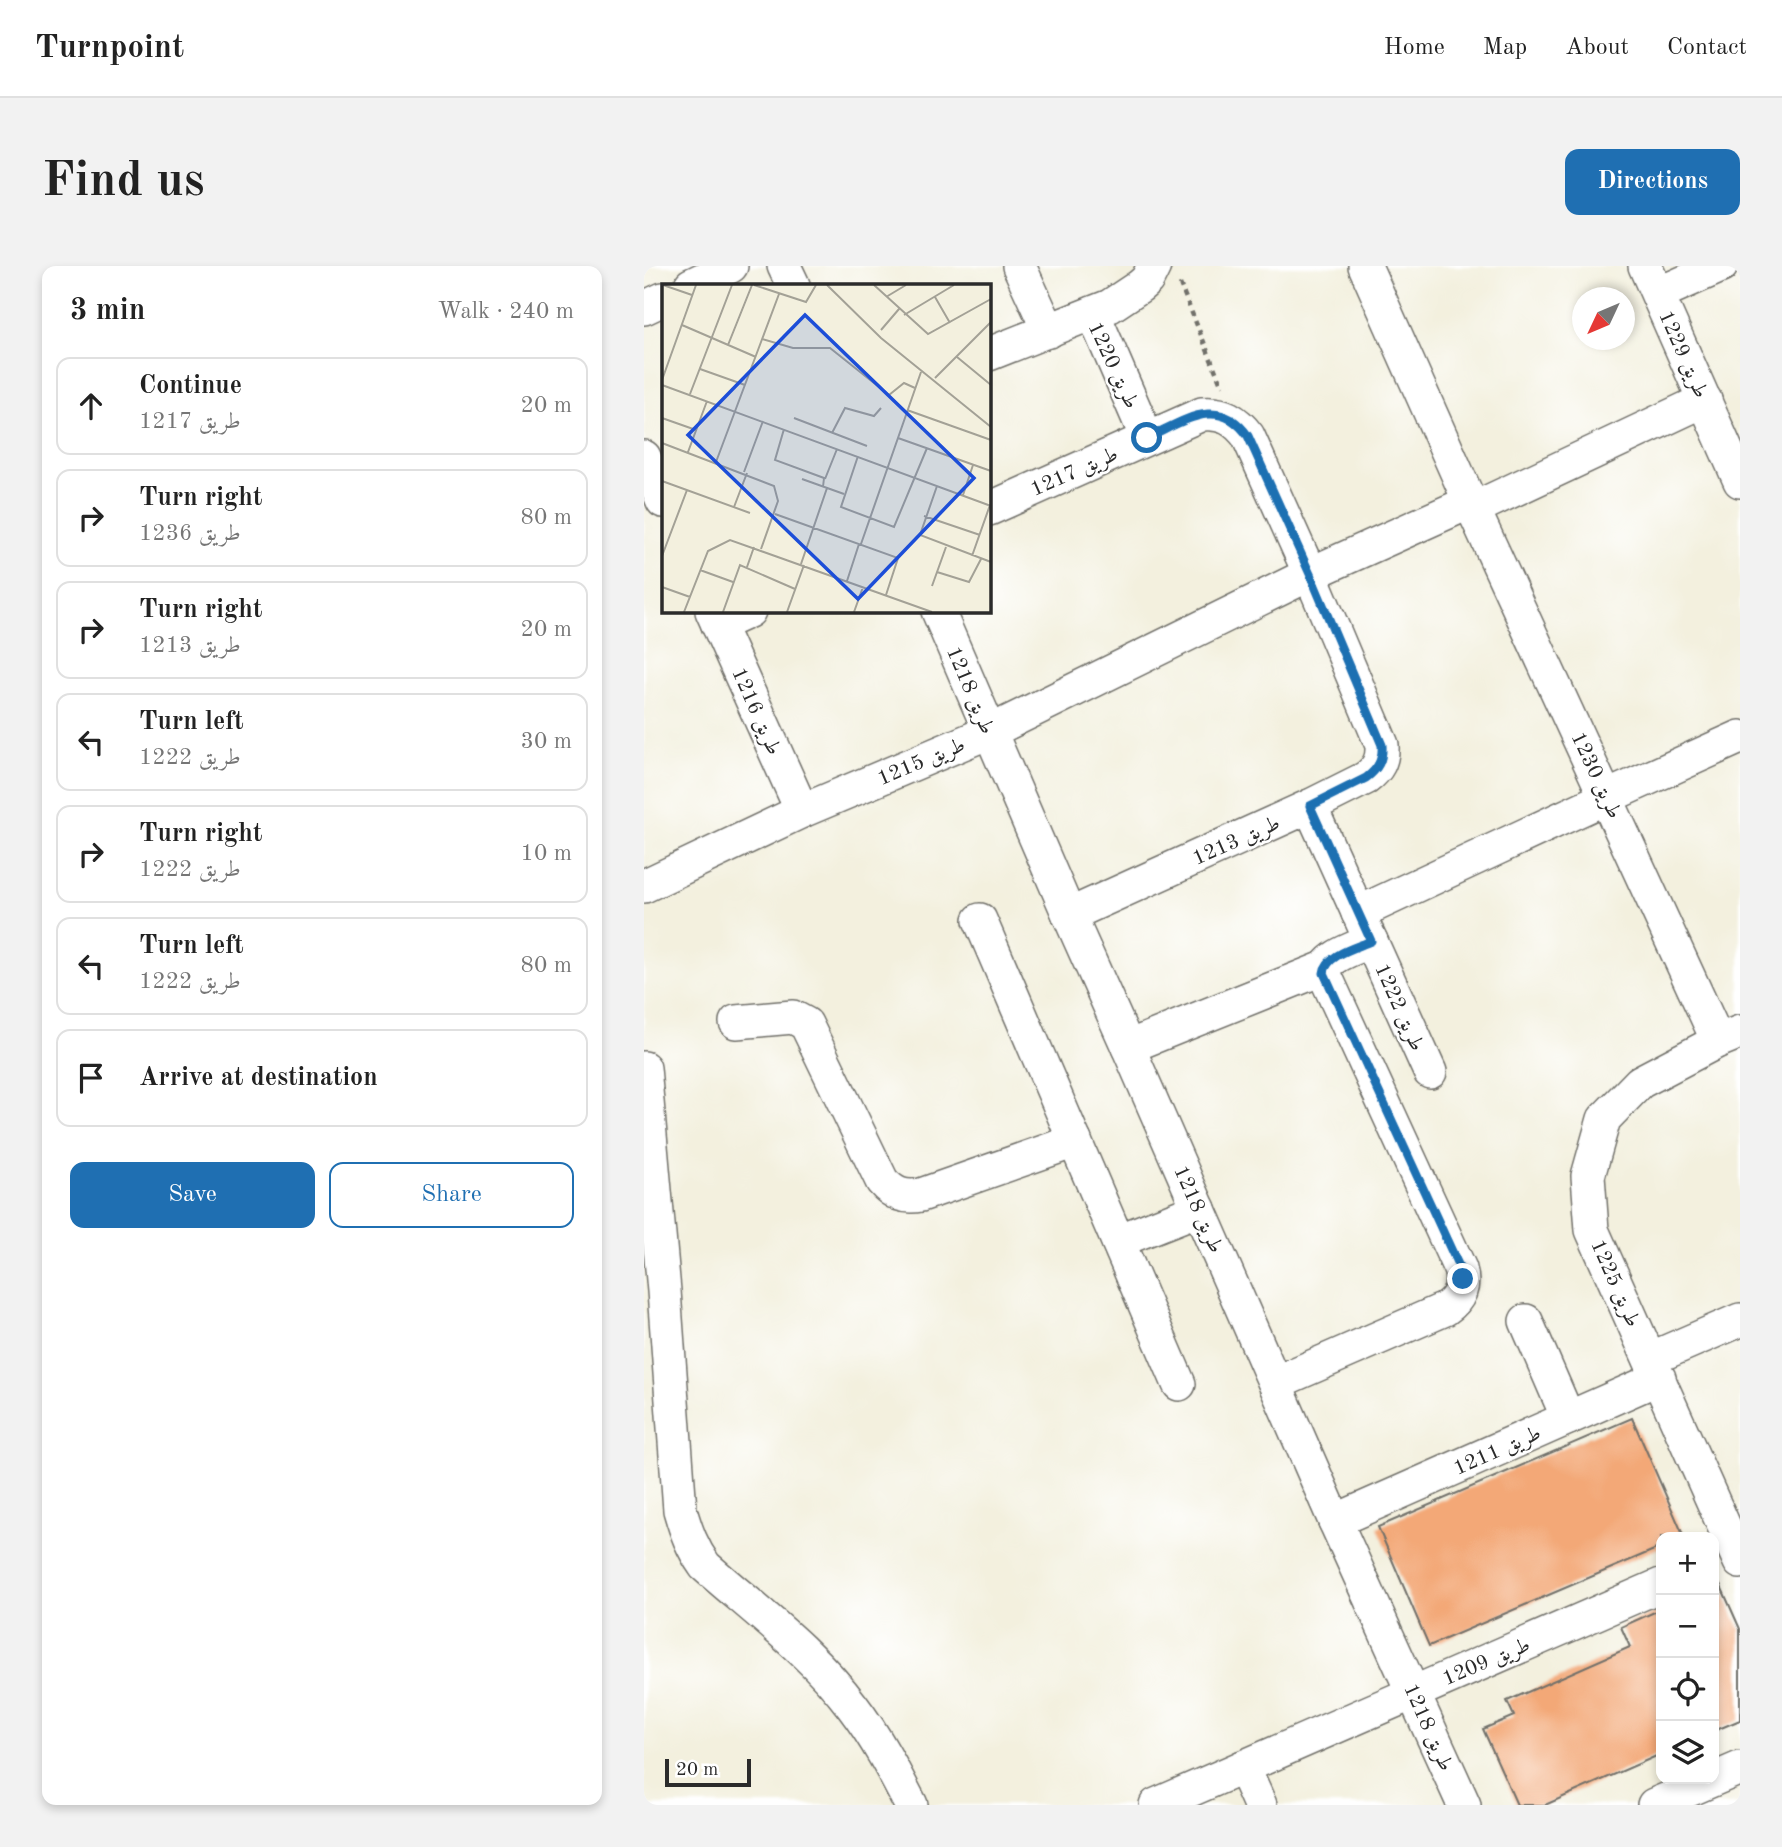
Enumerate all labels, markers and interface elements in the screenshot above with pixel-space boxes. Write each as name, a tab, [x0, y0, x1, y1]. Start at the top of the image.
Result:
text: Turnpoint	[35, 32, 184, 65]
text: Home	[1384, 36, 1445, 60]
text: Map	[1483, 36, 1527, 60]
text: About	[1565, 36, 1629, 60]
text: Contact	[1667, 36, 1747, 60]
button: Directions	[1565, 149, 1740, 215]
text: Find us	[42, 158, 205, 207]
inset map	[662, 284, 990, 612]
north arrow	[1572, 287, 1635, 350]
text: 3 min	[70, 296, 145, 326]
text: Walk · 240 m	[438, 300, 574, 323]
street label: طريق 1229	[1653, 308, 1711, 402]
street label: طريق 1220	[1083, 319, 1142, 413]
text: Continue	[139, 373, 242, 399]
icon: ahead	[72, 387, 110, 425]
text: 20 m	[521, 394, 572, 417]
text: طريق 1217	[139, 410, 241, 433]
route start	[1131, 422, 1162, 453]
street label: طريق 1217	[1028, 444, 1122, 502]
text: Turn right	[139, 485, 262, 511]
icon: right	[72, 499, 110, 537]
text: 80 m	[521, 506, 572, 529]
text: طريق 1236	[139, 522, 241, 545]
text: Turn right	[139, 597, 262, 623]
icon: right	[72, 611, 110, 649]
text: 20 m	[521, 618, 572, 641]
text: طريق 1213	[139, 634, 241, 657]
street label: طريق 1218	[941, 644, 997, 738]
street label: طريق 1216	[726, 665, 784, 759]
text: Turn left	[139, 709, 244, 735]
icon: left	[72, 723, 110, 761]
street label: طريق 1230	[1566, 729, 1625, 823]
text: 30 m	[521, 730, 572, 753]
street label: طريق 1215	[875, 735, 969, 791]
text: طريق 1222	[139, 746, 241, 769]
street label: طريق 1213	[1190, 813, 1284, 871]
text: Turn right	[139, 821, 262, 847]
icon: right	[72, 835, 110, 873]
text: 10 m	[521, 842, 572, 865]
text: طريق 1222	[139, 858, 241, 881]
text: Turn left	[139, 933, 244, 959]
icon: left	[72, 947, 110, 985]
text: 80 m	[521, 954, 572, 977]
street label: طريق 1222	[1369, 961, 1427, 1055]
text: طريق 1222	[139, 970, 241, 993]
icon: arrive	[72, 1059, 110, 1097]
text: Arrive at destination	[139, 1065, 378, 1091]
button: Save	[70, 1162, 315, 1228]
button: Share	[329, 1162, 574, 1228]
street label: طريق 1218	[1168, 1163, 1226, 1257]
street label: طريق 1225	[1585, 1237, 1643, 1331]
route end	[1447, 1263, 1478, 1294]
street label: طريق 1211	[1451, 1423, 1545, 1481]
map controls	[1656, 1532, 1719, 1784]
button: +	[1656, 1532, 1719, 1595]
button: −	[1656, 1595, 1719, 1658]
street label: طريق 1209	[1440, 1635, 1534, 1691]
button: locate	[1656, 1658, 1719, 1721]
street label: طريق 1218	[1398, 1681, 1456, 1775]
button: layers	[1656, 1721, 1719, 1784]
scale bar	[665, 1756, 751, 1788]
text: 20 m	[676, 1761, 718, 1780]

